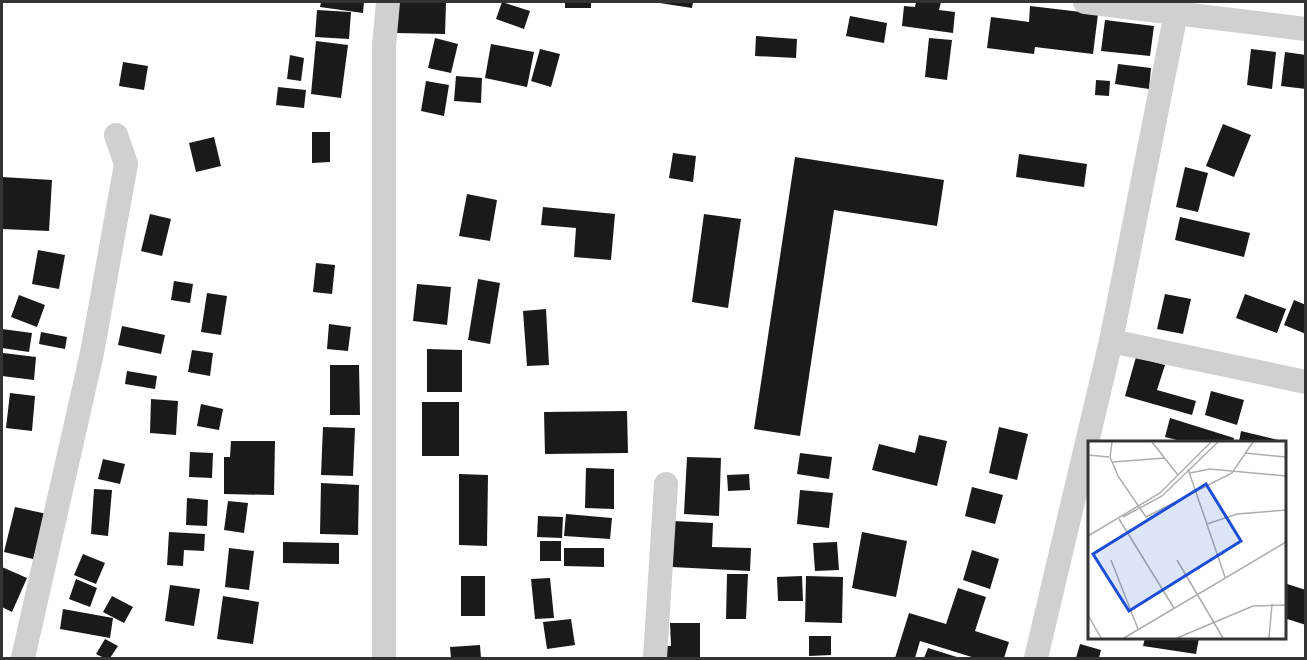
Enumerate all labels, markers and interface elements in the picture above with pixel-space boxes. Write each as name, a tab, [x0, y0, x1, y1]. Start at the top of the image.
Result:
inset map	[1088, 441, 1286, 639]

